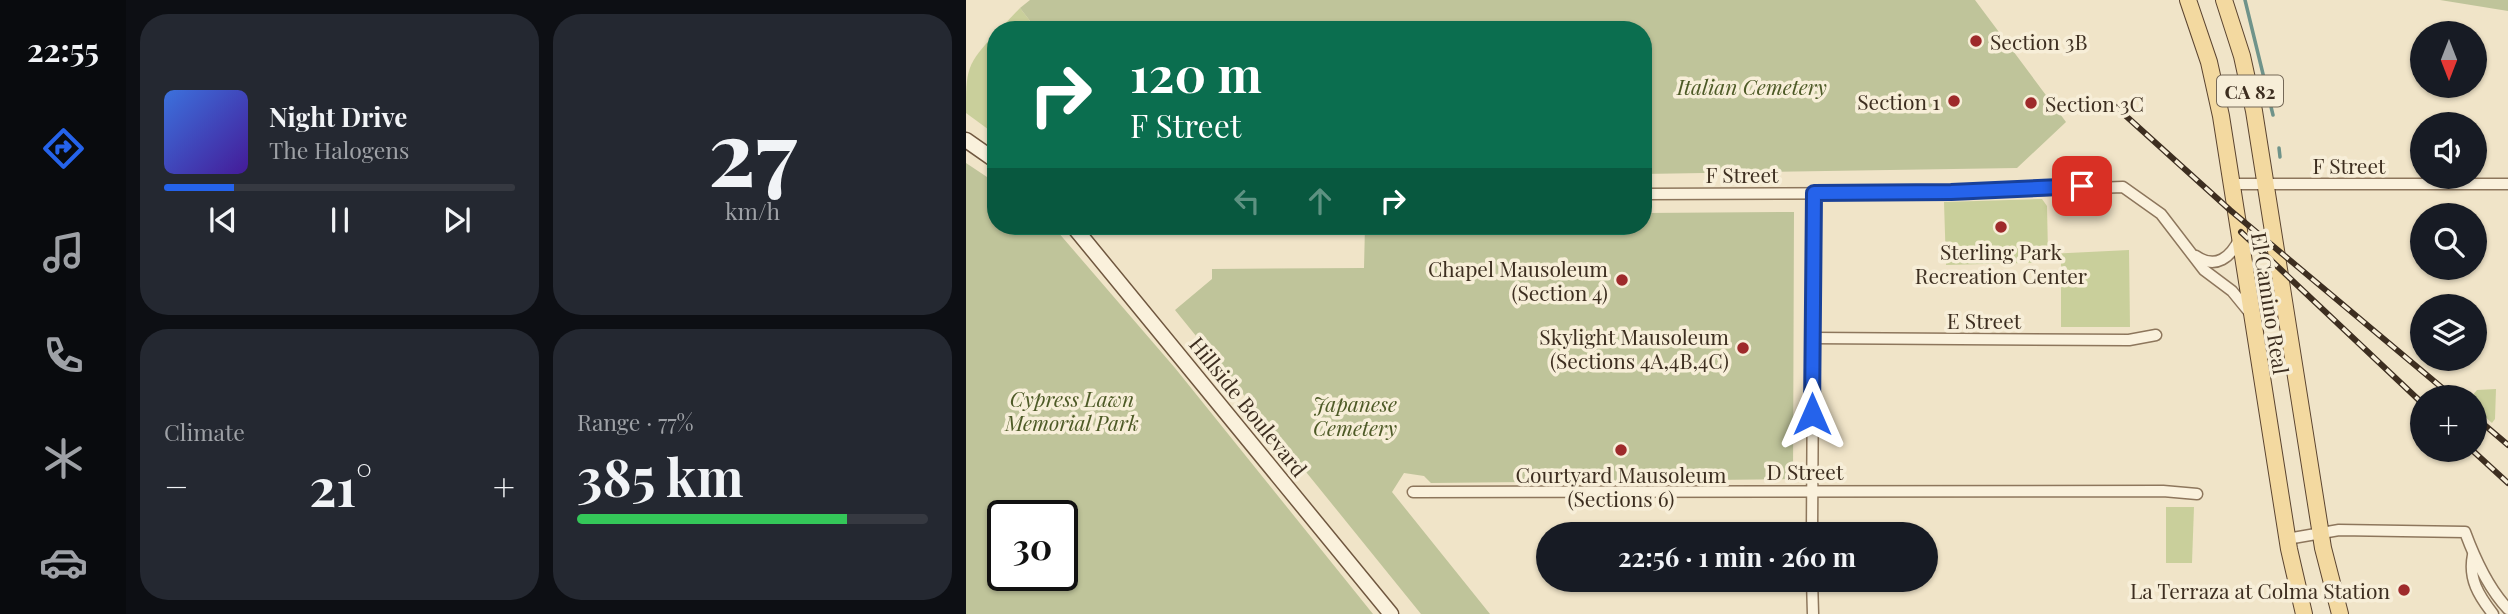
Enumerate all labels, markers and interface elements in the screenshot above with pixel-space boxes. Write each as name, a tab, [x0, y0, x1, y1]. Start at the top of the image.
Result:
north arrow	[2410, 21, 2487, 98]
map controls	[2410, 21, 2487, 462]
text: 22:55	[27, 27, 99, 70]
place label: Section 3B	[1990, 27, 2088, 55]
marker: Section 3B	[1968, 33, 1984, 49]
text: 120 m	[1130, 40, 1262, 105]
icon: right	[1015, 49, 1106, 140]
park label: Italian Cemetery	[1676, 72, 1827, 100]
road number: CA 82	[2217, 76, 2283, 106]
place label: Section 1	[1857, 87, 1940, 115]
text: 27	[708, 89, 797, 210]
place label: Section 3C	[2045, 89, 2144, 117]
marker: Section 1	[1946, 93, 1962, 109]
marker: Section 3C	[2023, 95, 2039, 111]
text: Night Drive	[269, 99, 407, 134]
text: F Street	[1130, 103, 1241, 146]
button: sound	[2410, 112, 2487, 189]
icon: directions	[39, 124, 88, 173]
text: The Halogens	[269, 134, 409, 165]
street label: F Street	[2312, 151, 2386, 179]
pin	[2052, 156, 2112, 216]
street label: F Street	[1705, 160, 1779, 188]
icon: arrive	[2063, 167, 2101, 205]
icon: left	[1228, 182, 1266, 220]
icon: ahead	[1301, 182, 1339, 220]
icon: right	[1374, 182, 1412, 220]
text: km/h	[725, 195, 780, 226]
icon: previous	[204, 201, 242, 239]
icon: pause	[321, 201, 359, 239]
icon: next	[438, 201, 476, 239]
button: search	[2410, 203, 2487, 280]
marker: Sterling Park Recreation Center	[1993, 219, 2009, 235]
icon: music	[39, 228, 88, 277]
street label: El Camino Real	[2246, 230, 2296, 376]
place label: Sterling Park Recreation Center	[1915, 237, 2088, 289]
place label: Chapel Mausoleum (Section 4)	[1428, 254, 1608, 306]
marker: Chapel Mausoleum (Section 4)	[1614, 272, 1630, 288]
button: layers	[2410, 294, 2487, 371]
street label: E Street	[1947, 306, 2022, 334]
place label: Skylight Mausoleum (Sections 4A,4B,4C)	[1539, 322, 1729, 374]
street label: Hillside Boulevard	[1184, 330, 1314, 482]
icon: phone	[39, 331, 88, 380]
marker: Skylight Mausoleum (Sections 4A,4B,4C)	[1735, 340, 1751, 356]
position arrow	[1775, 377, 1849, 451]
park label: Cypress Lawn Memorial Park	[1004, 384, 1139, 436]
button: +	[2410, 385, 2487, 462]
park label: Japanese Cemetery	[1313, 389, 1397, 441]
text: Range · 77%	[577, 406, 694, 437]
text: Climate	[164, 416, 245, 447]
icon: climate	[39, 434, 88, 483]
text: 385 km	[577, 441, 744, 510]
marker: Courtyard Mausoleum (Sections 6)	[1613, 442, 1629, 458]
text: 21°	[309, 451, 372, 520]
street label: D Street	[1767, 457, 1844, 485]
text: −	[164, 460, 189, 511]
text: +	[493, 460, 515, 511]
place label: Courtyard Mausoleum (Sections 6)	[1515, 460, 1727, 512]
speed limit sign: 30	[987, 500, 1078, 591]
icon: car	[39, 538, 88, 587]
text: 22:56 · 1 min · 260 m	[1618, 539, 1856, 574]
place label: La Terraza at Colma Station	[2130, 576, 2390, 604]
marker: La Terraza at Colma Station	[2396, 582, 2412, 598]

